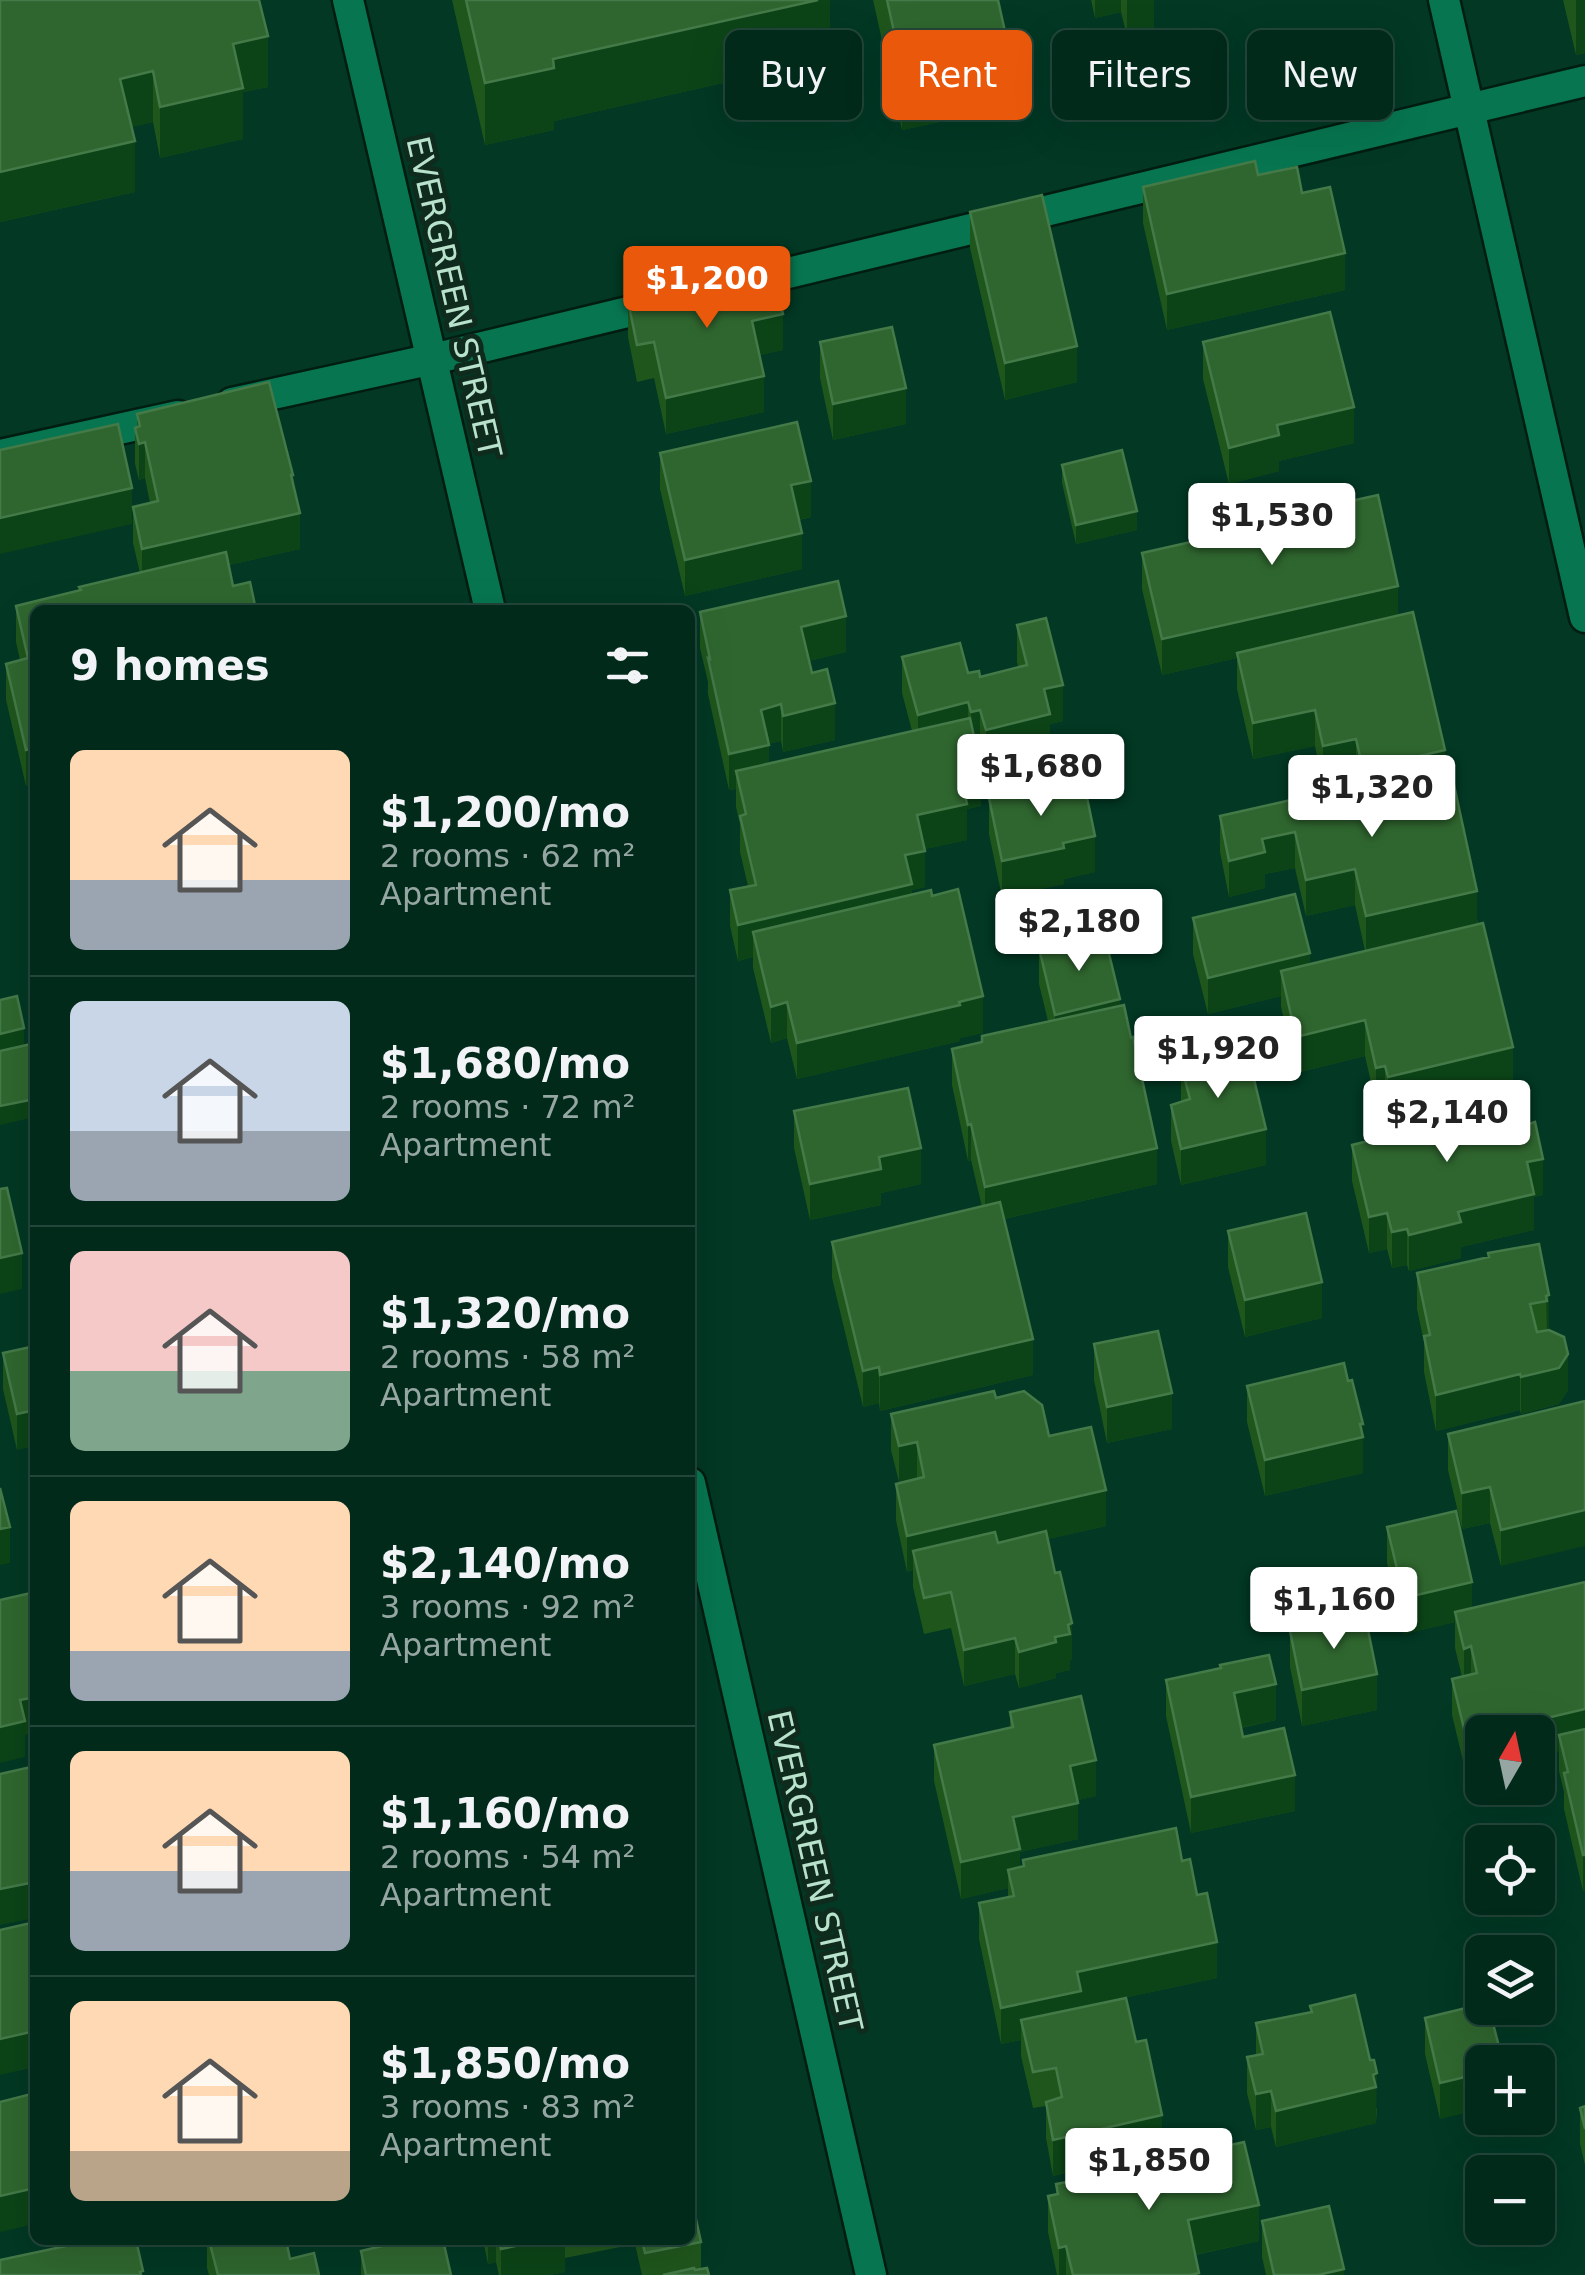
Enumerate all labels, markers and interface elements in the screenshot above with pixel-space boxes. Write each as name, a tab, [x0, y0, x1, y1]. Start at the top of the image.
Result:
chip: Buy	[725, 30, 862, 120]
chip: Rent	[882, 30, 1032, 120]
chip: Filters	[1052, 30, 1227, 120]
chip: New	[1247, 30, 1393, 120]
street label: EVERGREEN STREET	[399, 133, 510, 462]
pin: $1,200	[626, 246, 788, 331]
text: $1,200	[645, 259, 769, 297]
pin: $1,530	[1191, 483, 1353, 568]
text: $1,530	[1210, 496, 1334, 534]
icon: filters	[600, 638, 655, 693]
text: 9 homes	[70, 641, 270, 690]
pin: $1,680	[960, 734, 1122, 819]
text: $1,680	[979, 747, 1103, 785]
pin: $1,320	[1291, 755, 1453, 840]
text: $1,320	[1310, 768, 1434, 806]
text: $1,200/mo	[380, 788, 630, 837]
icon: home	[150, 790, 270, 910]
text: 2 rooms · 62 m²	[380, 837, 635, 875]
text: Apartment	[380, 875, 551, 913]
pin: $2,180	[998, 889, 1160, 974]
text: $2,180	[1017, 902, 1141, 940]
pin: $1,920	[1137, 1016, 1299, 1101]
text: $1,920	[1156, 1029, 1280, 1067]
text: $1,680/mo	[380, 1039, 630, 1088]
icon: home	[150, 1041, 270, 1161]
pin: $2,140	[1366, 1080, 1528, 1165]
text: 2 rooms · 72 m²	[380, 1088, 635, 1126]
text: $2,140	[1385, 1093, 1509, 1131]
text: Apartment	[380, 1126, 551, 1164]
text: $1,320/mo	[380, 1289, 630, 1338]
icon: home	[150, 1291, 270, 1411]
text: 2 rooms · 58 m²	[380, 1338, 635, 1376]
text: Apartment	[380, 1376, 551, 1414]
text: $2,140/mo	[380, 1539, 630, 1588]
icon: home	[150, 1541, 270, 1661]
pin: $1,160	[1253, 1567, 1415, 1652]
text: $1,160	[1272, 1580, 1396, 1618]
text: 3 rooms · 92 m²	[380, 1588, 635, 1626]
text: Apartment	[380, 1626, 551, 1664]
street label: EVERGREEN STREET	[760, 1707, 871, 2036]
north arrow	[1465, 1715, 1555, 1805]
map controls	[1465, 1715, 1555, 2245]
text: $1,160/mo	[380, 1789, 630, 1838]
icon: home	[150, 1791, 270, 1911]
button: locate	[1465, 1825, 1555, 1915]
text: 2 rooms · 54 m²	[380, 1838, 635, 1876]
text: Apartment	[380, 1876, 551, 1914]
button: layers	[1465, 1935, 1555, 2025]
text: $1,850/mo	[380, 2039, 630, 2088]
icon: home	[150, 2041, 270, 2161]
button: +	[1465, 2045, 1555, 2135]
text: 3 rooms · 83 m²	[380, 2088, 635, 2126]
text: Apartment	[380, 2126, 551, 2164]
pin: $1,850	[1068, 2128, 1230, 2213]
text: $1,850	[1087, 2141, 1211, 2179]
button: −	[1465, 2155, 1555, 2245]

